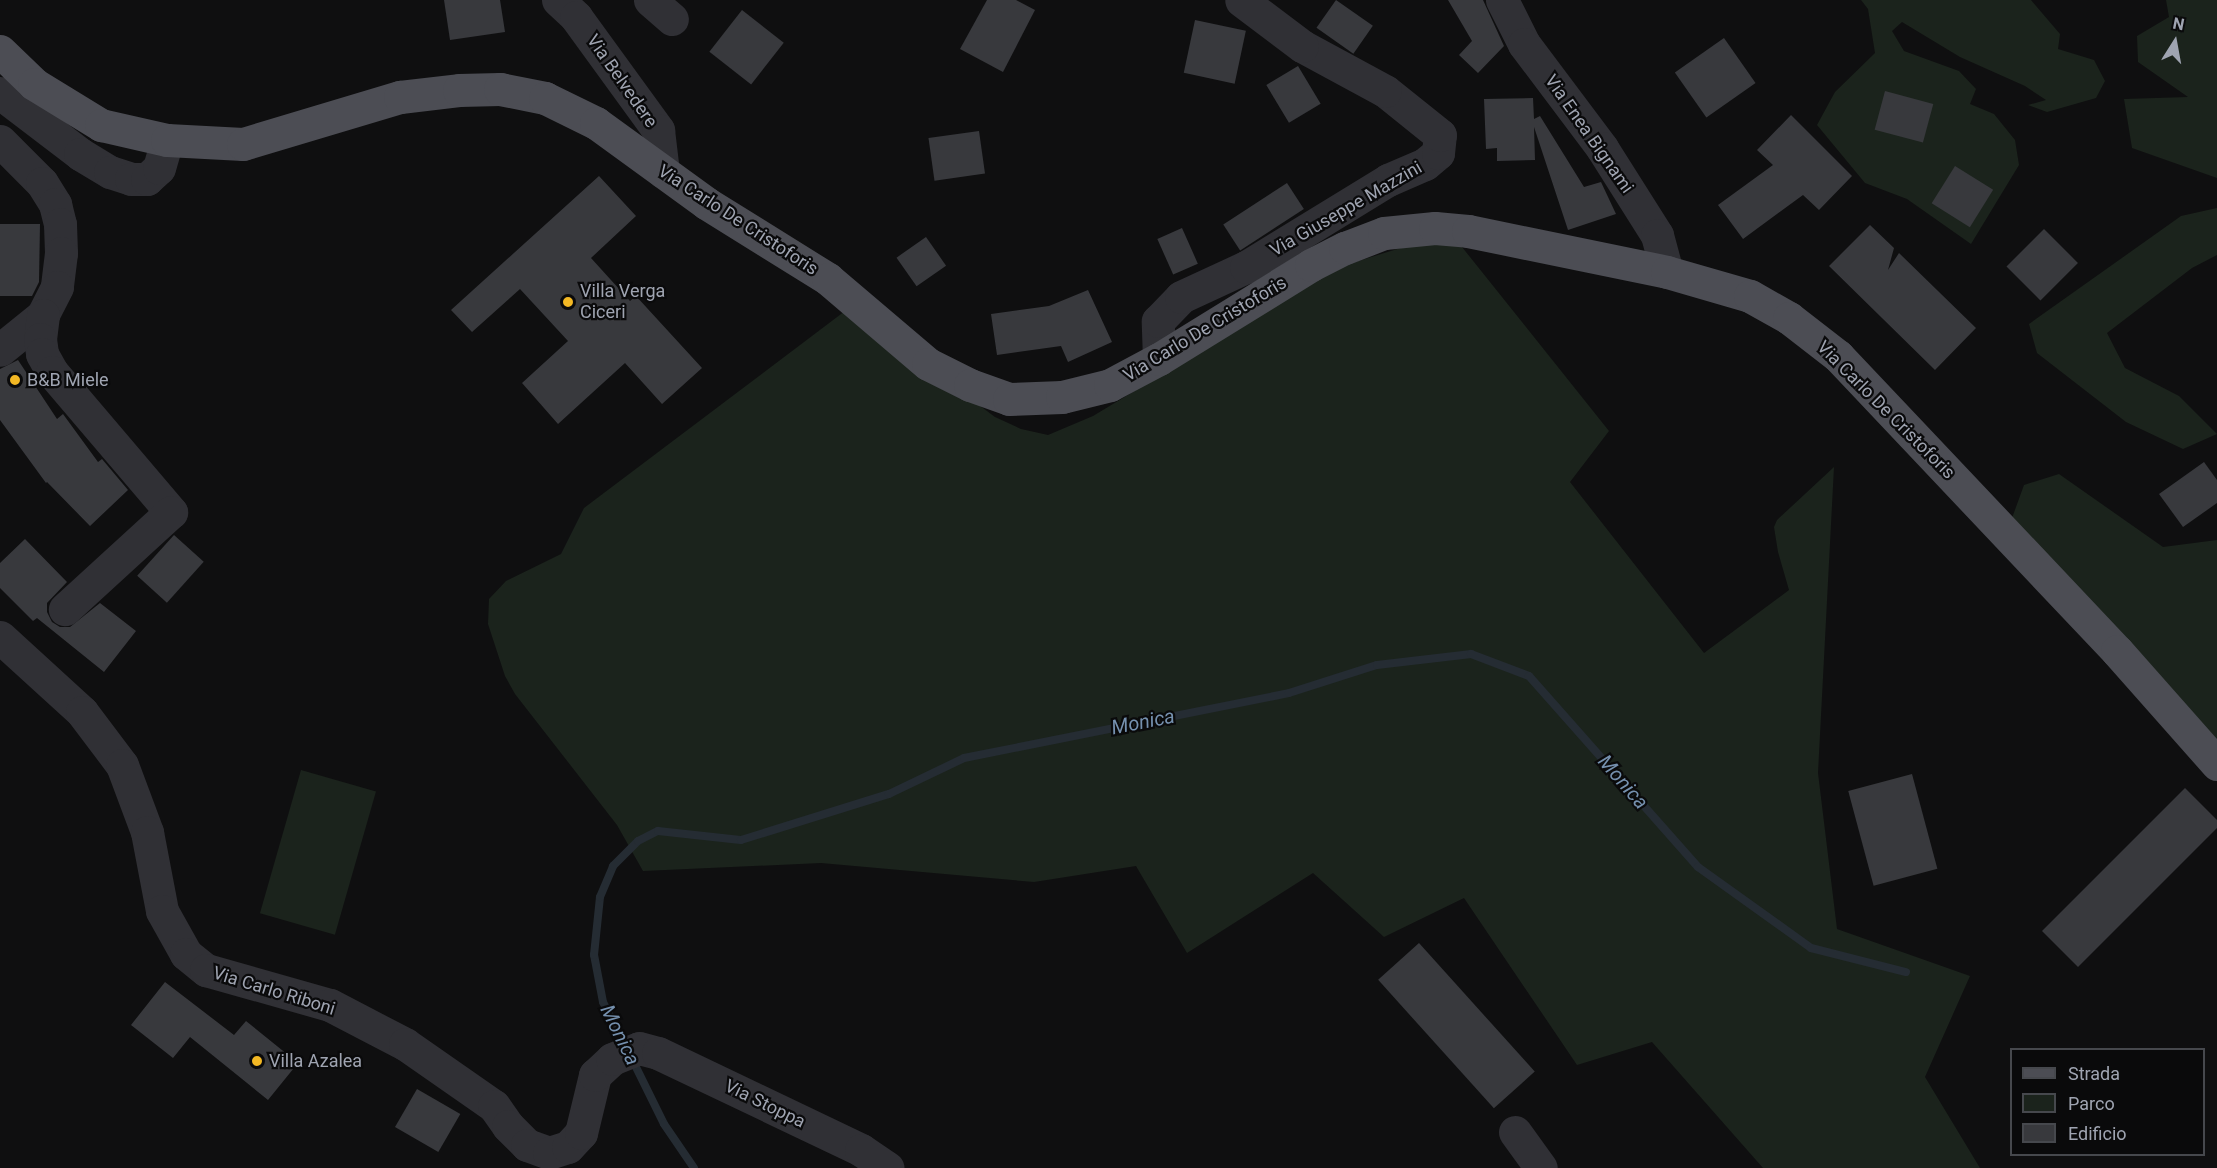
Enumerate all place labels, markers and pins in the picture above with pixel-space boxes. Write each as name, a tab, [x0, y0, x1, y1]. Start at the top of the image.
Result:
place label: Villa Verga Ciceri	[580, 281, 665, 324]
marker: Villa Verga Ciceri	[561, 295, 575, 309]
place label: B&B Miele	[27, 369, 109, 391]
marker: B&B Miele	[8, 373, 22, 387]
place label: Villa Azalea	[269, 1050, 362, 1072]
marker: Villa Azalea	[250, 1054, 264, 1068]

